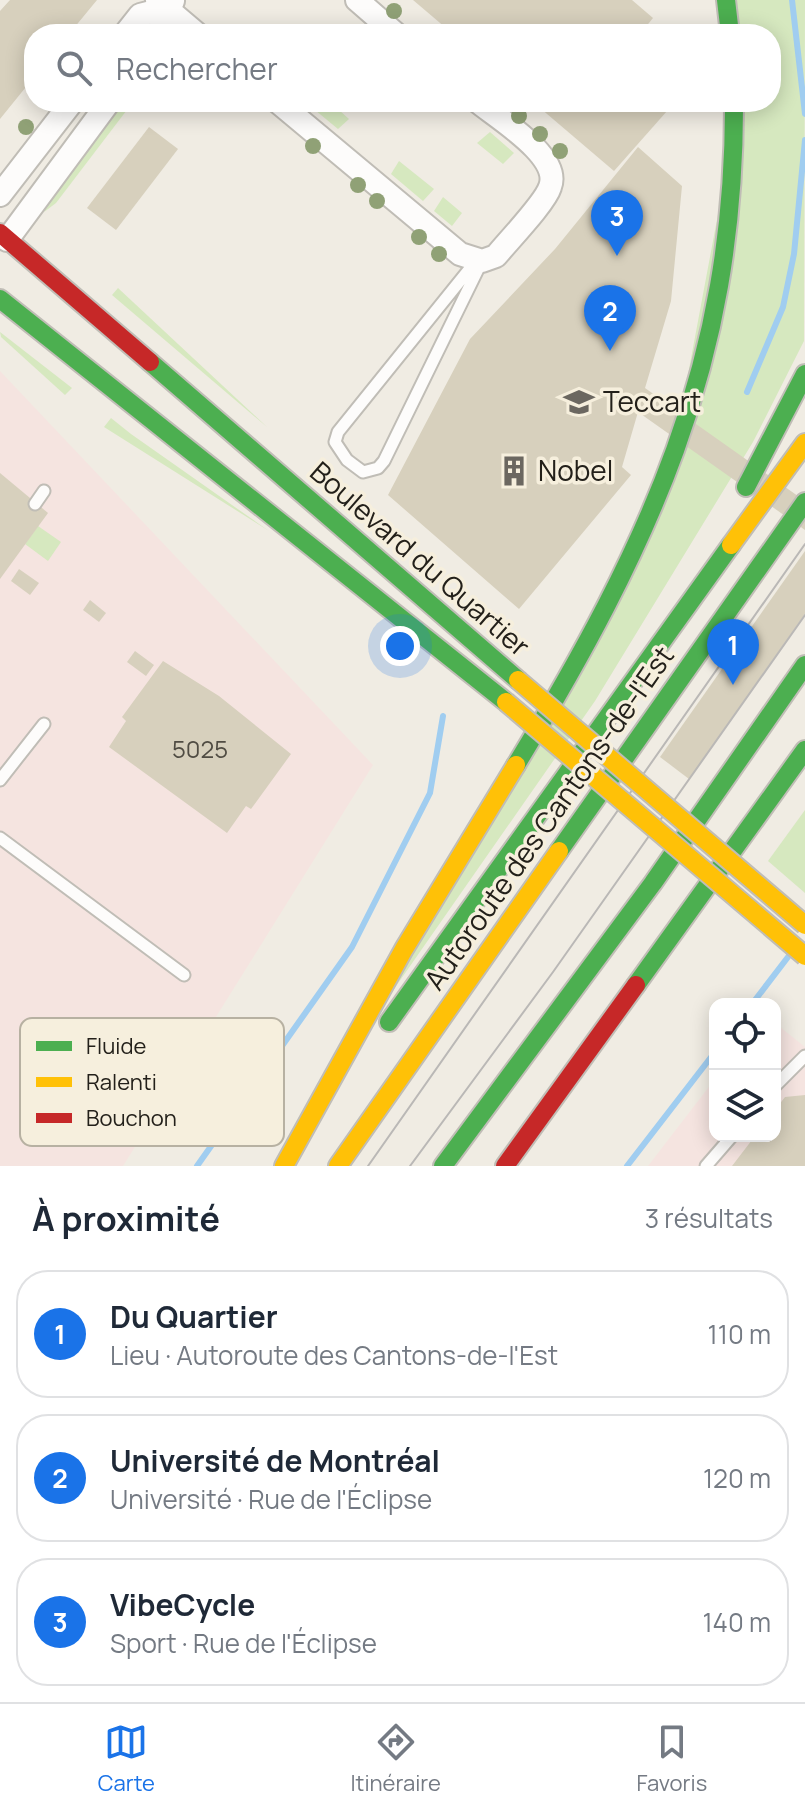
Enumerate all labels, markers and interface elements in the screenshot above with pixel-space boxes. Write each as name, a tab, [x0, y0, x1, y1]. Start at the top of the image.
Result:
search box	[24, 24, 781, 112]
icon: search	[52, 46, 96, 90]
text: Rechercher	[116, 48, 278, 89]
pin: 3	[591, 190, 643, 256]
pin: 2	[584, 285, 636, 351]
place label: Teccart	[603, 382, 701, 420]
school or university icon: Teccart	[562, 385, 596, 419]
place label: Nobel	[538, 451, 613, 489]
street label: Boulevard du Quartier	[303, 452, 538, 664]
building icon: Nobel	[497, 454, 531, 488]
pin: 1	[707, 619, 759, 685]
your location	[380, 626, 420, 666]
street label: Autoroute des Cantons-de-l'Est	[415, 638, 682, 997]
house number: 5025	[172, 732, 228, 765]
map controls	[709, 998, 781, 1142]
button: locate	[709, 998, 781, 1070]
legend	[20, 1018, 284, 1146]
text: Fluide	[86, 1031, 146, 1061]
text: Ralenti	[86, 1067, 157, 1097]
button: layers	[709, 1070, 781, 1142]
text: Bouchon	[86, 1103, 177, 1133]
text: À proximité	[32, 1195, 220, 1241]
text: 3 résultats	[645, 1200, 773, 1236]
text: Du Quartier	[110, 1296, 278, 1337]
text: 1	[54, 1316, 66, 1352]
text: 110 m	[708, 1316, 771, 1352]
text: Lieu · Autoroute des Cantons-de-l'Est	[110, 1337, 558, 1373]
text: Université de Montréal	[110, 1440, 440, 1481]
text: 2	[52, 1460, 68, 1496]
text: 120 m	[703, 1460, 771, 1496]
text: Université · Rue de l'Éclipse	[110, 1481, 432, 1517]
text: VibeCycle	[110, 1584, 255, 1625]
text: 3	[52, 1604, 68, 1640]
text: 140 m	[702, 1604, 771, 1640]
text: Sport · Rue de l'Éclipse	[110, 1625, 377, 1661]
tab: Carte	[98, 1720, 155, 1798]
tab: Itinéraire	[350, 1720, 441, 1798]
tab: Favoris	[636, 1720, 707, 1798]

